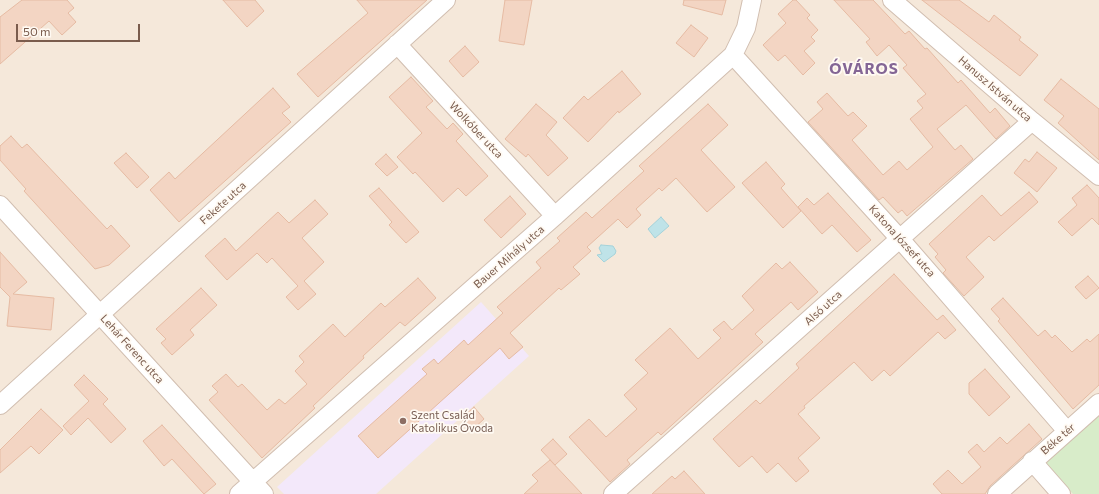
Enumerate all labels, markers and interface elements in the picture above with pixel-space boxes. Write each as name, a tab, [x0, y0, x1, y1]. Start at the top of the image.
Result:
scale bar	[18, 16, 142, 42]
text: 50 m	[23, 24, 51, 38]
street label: Hanusz István utca	[956, 54, 1034, 124]
district label: ÓVÁROS	[829, 60, 899, 78]
street label: Wolkóber utca	[446, 99, 506, 161]
street label: Fekete utca	[197, 179, 249, 227]
street label: Katona József utca	[866, 202, 938, 280]
street label: Bauer Mihály utca	[471, 223, 547, 291]
street label: Alsó utca	[802, 288, 844, 328]
street label: Lehár Ferenc utca	[98, 312, 166, 386]
place label: Szent Család Katolikus Óvoda	[411, 408, 493, 434]
marker: Szent Család Katolikus Óvoda	[398, 416, 408, 426]
street label: Béke tér	[1038, 421, 1078, 457]

